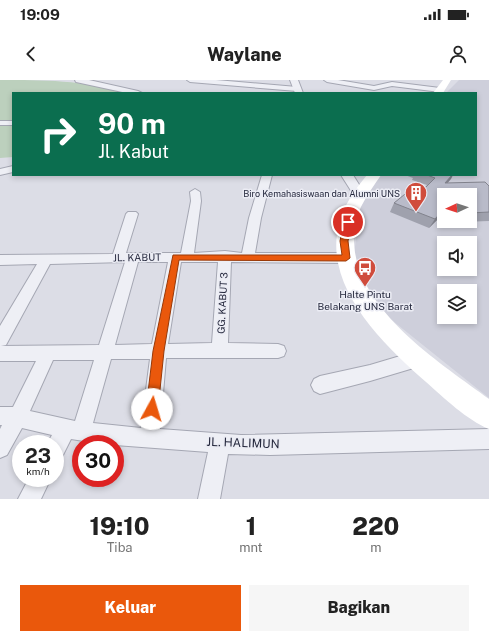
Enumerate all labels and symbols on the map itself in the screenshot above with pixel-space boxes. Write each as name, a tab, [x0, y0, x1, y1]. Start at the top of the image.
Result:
building icon: Biro Kemahasiswaan dan Alumni UNS	[403, 180, 429, 213]
place label: Biro Kemahasiswaan dan Alumni UNS	[243, 188, 400, 199]
north arrow	[437, 188, 477, 228]
pin	[331, 205, 365, 239]
street label: JL. KABUT	[113, 251, 161, 263]
bus stop icon: Halte Pintu Belakang UNS Barat	[352, 255, 378, 288]
street label: GG. KABUT 3	[214, 272, 230, 334]
place label: Halte Pintu Belakang UNS Barat	[317, 288, 413, 312]
position arrow	[131, 388, 173, 430]
speed limit sign: 30	[72, 435, 124, 487]
street label: JL. HALIMUN	[206, 435, 280, 451]

